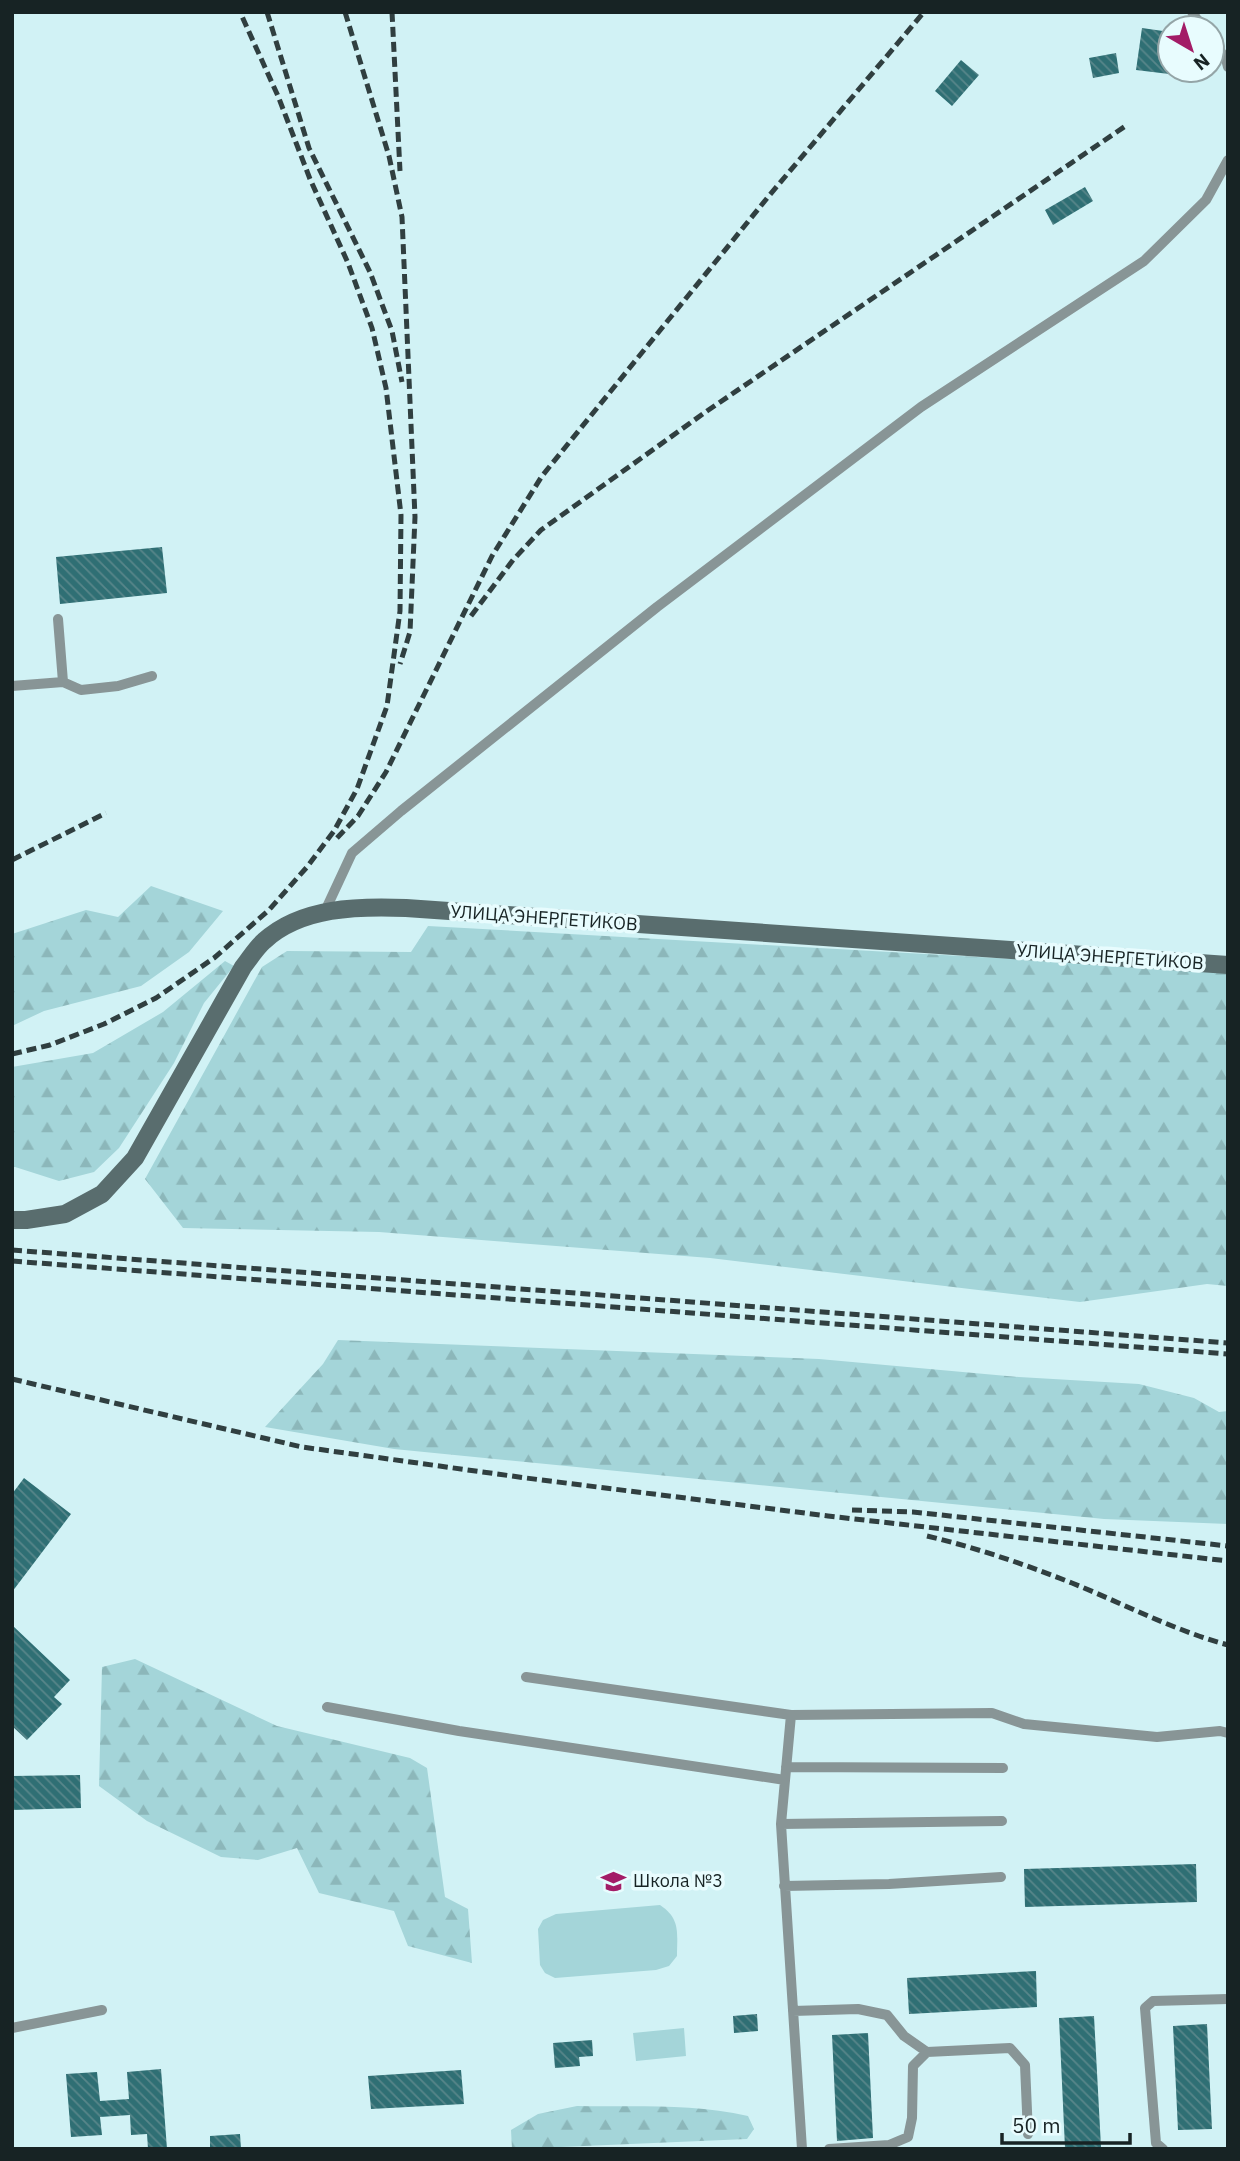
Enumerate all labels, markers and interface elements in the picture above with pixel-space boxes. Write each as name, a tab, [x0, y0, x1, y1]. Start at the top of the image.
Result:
north arrow	[1156, 14, 1226, 84]
text: N	[1189, 49, 1215, 76]
street label: УЛИЦА ЭНЕРГЕТИКОВ	[450, 899, 638, 936]
street label: УЛИЦА ЭНЕРГЕТИКОВ	[1016, 938, 1204, 975]
school or university icon: Школа №3	[599, 1867, 627, 1895]
place label: Школа №3	[633, 1869, 723, 1892]
scale bar	[1002, 2102, 1130, 2146]
text: 50 m	[1012, 2111, 1061, 2139]

